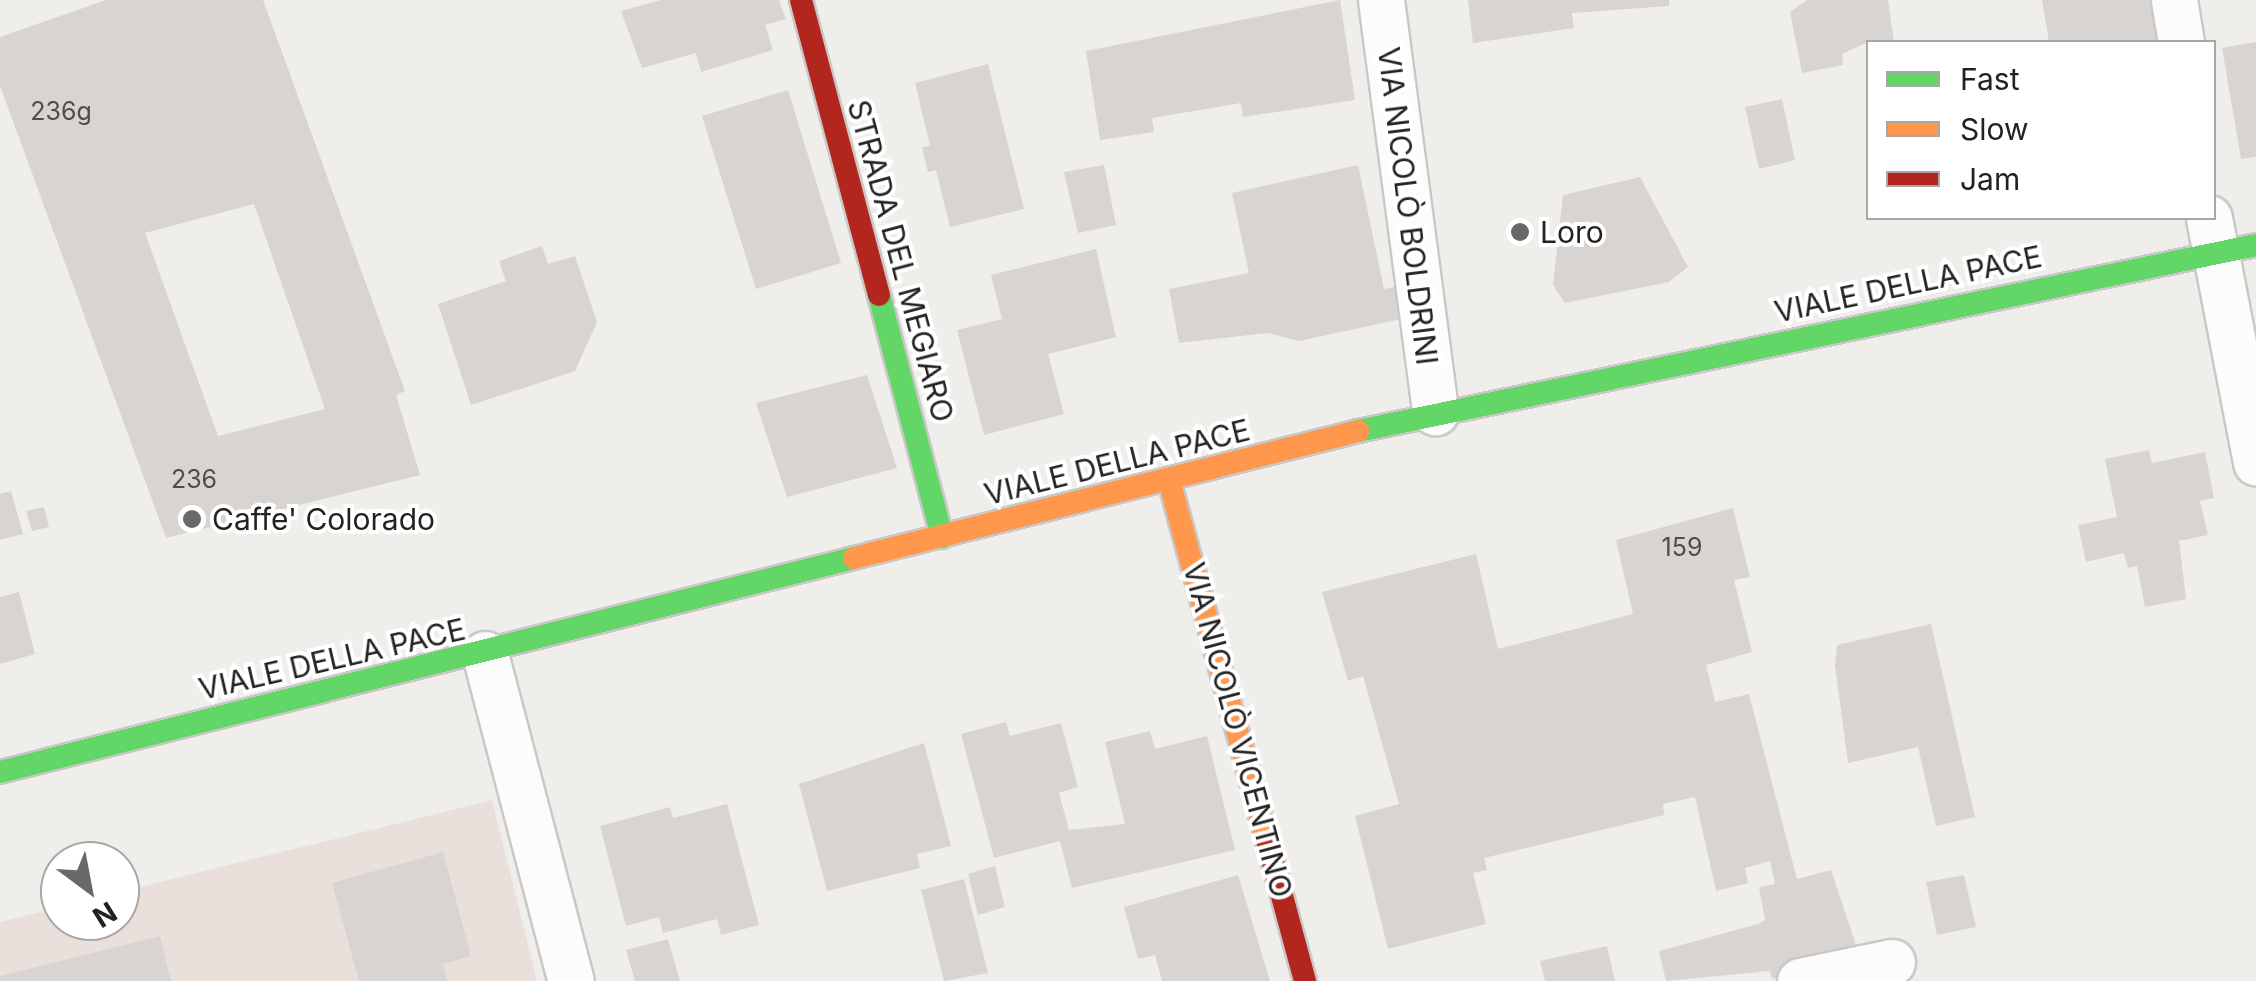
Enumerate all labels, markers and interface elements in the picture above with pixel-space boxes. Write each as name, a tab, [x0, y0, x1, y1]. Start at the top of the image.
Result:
legend	[1866, 40, 2216, 220]
street label: VIA NICOLÒ BOLDRINI	[1371, 45, 1445, 367]
text: Fast	[1960, 61, 2019, 97]
house number: 236g	[30, 96, 92, 126]
street label: STRADA DEL MEGIARO	[841, 96, 961, 426]
text: Slow	[1960, 111, 2029, 147]
text: Jam	[1960, 161, 2020, 197]
place label: Loro	[1540, 214, 1604, 250]
marker: Loro	[1509, 221, 1531, 243]
street label: VIALE DELLA PACE	[1771, 238, 2045, 330]
street label: VIALE DELLA PACE	[981, 412, 1253, 512]
house number: 236	[171, 464, 217, 494]
place label: Caffe' Colorado	[212, 501, 435, 537]
marker: Caffe' Colorado	[181, 508, 203, 530]
house number: 159	[1662, 532, 1702, 562]
street label: VIA NICOLÒ VICENTINO	[1176, 559, 1300, 901]
street label: VIALE DELLA PACE	[195, 611, 469, 707]
north arrow	[40, 841, 140, 941]
text: N	[87, 895, 123, 935]

